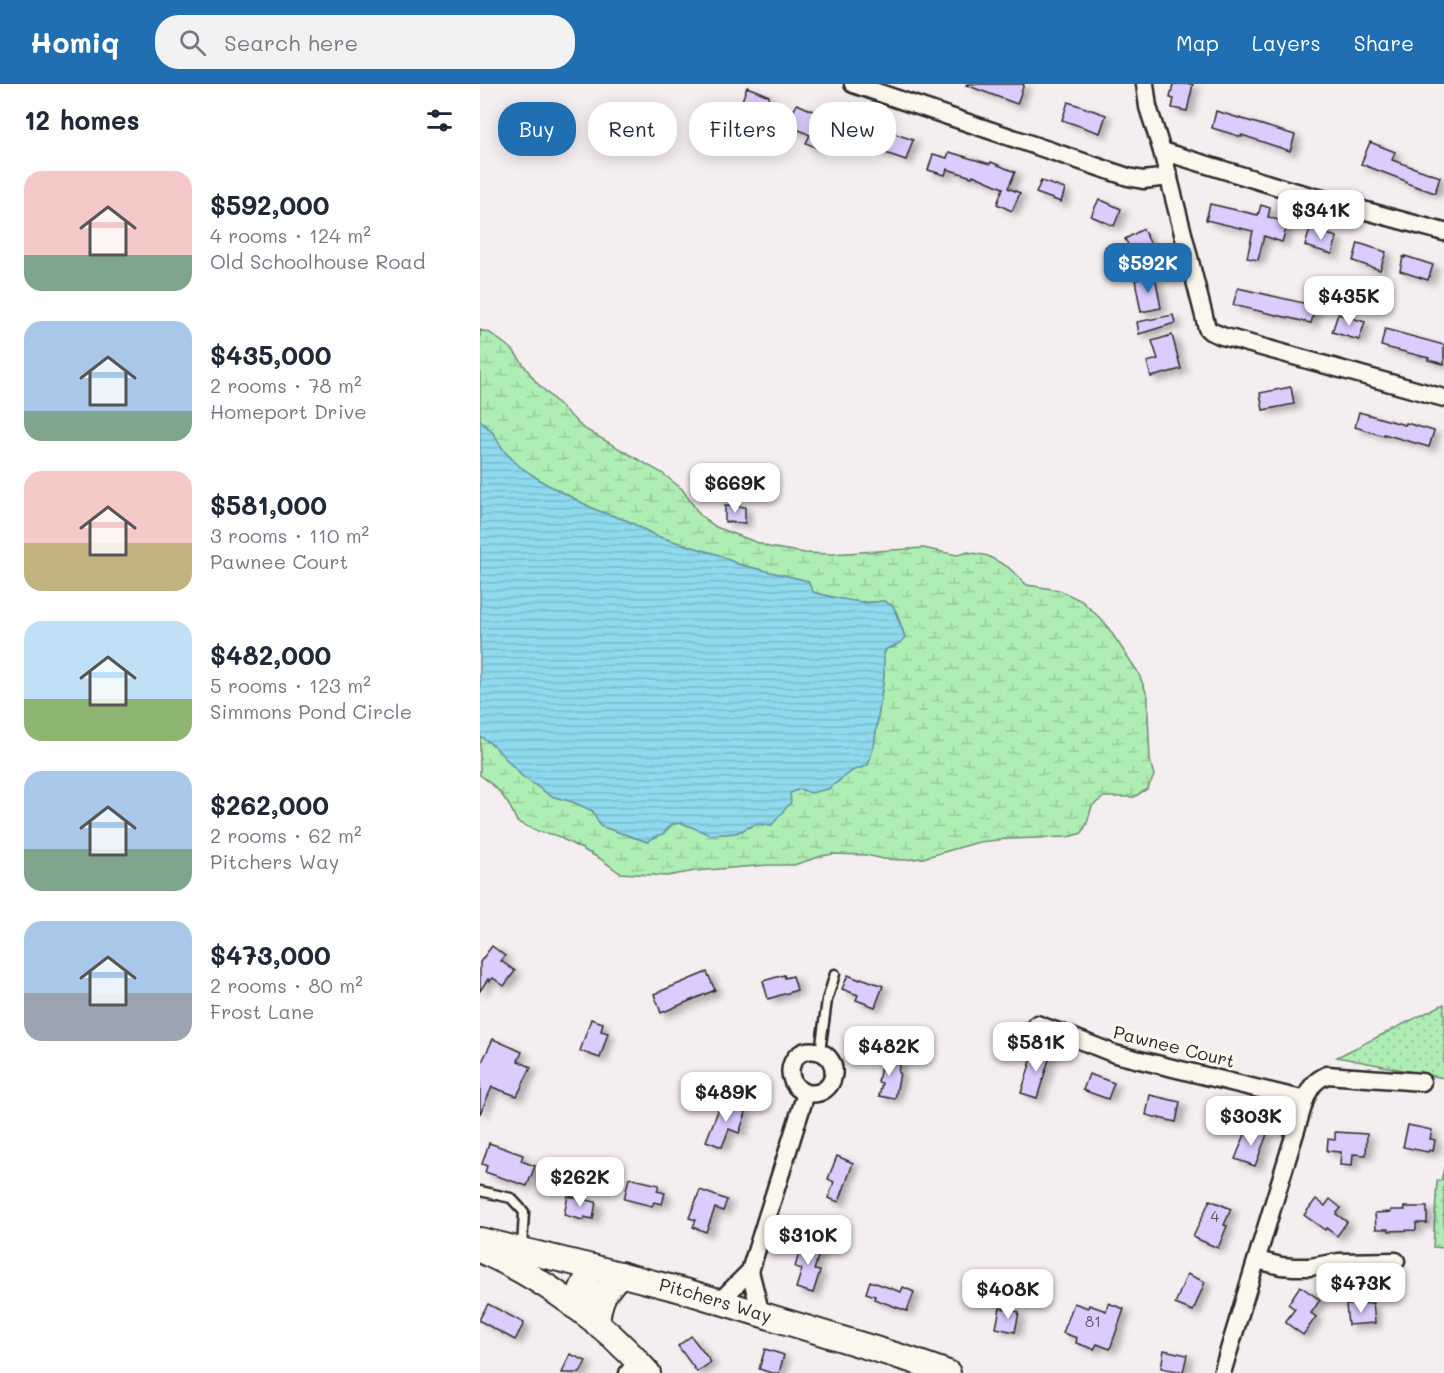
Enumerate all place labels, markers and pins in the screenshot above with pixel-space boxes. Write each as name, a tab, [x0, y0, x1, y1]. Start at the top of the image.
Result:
pin: $341K	[1279, 190, 1363, 241]
pin: $592K	[1106, 243, 1190, 294]
pin: $435K	[1307, 276, 1391, 327]
pin: $669K	[693, 463, 777, 514]
pin: $581K	[994, 1022, 1078, 1073]
pin: $482K	[847, 1026, 931, 1077]
pin: $489K	[684, 1072, 768, 1123]
pin: $303K	[1209, 1096, 1293, 1147]
pin: $262K	[538, 1157, 622, 1208]
pin: $310K	[766, 1215, 850, 1266]
pin: $473K	[1319, 1263, 1403, 1314]
pin: $408K	[966, 1269, 1050, 1320]

